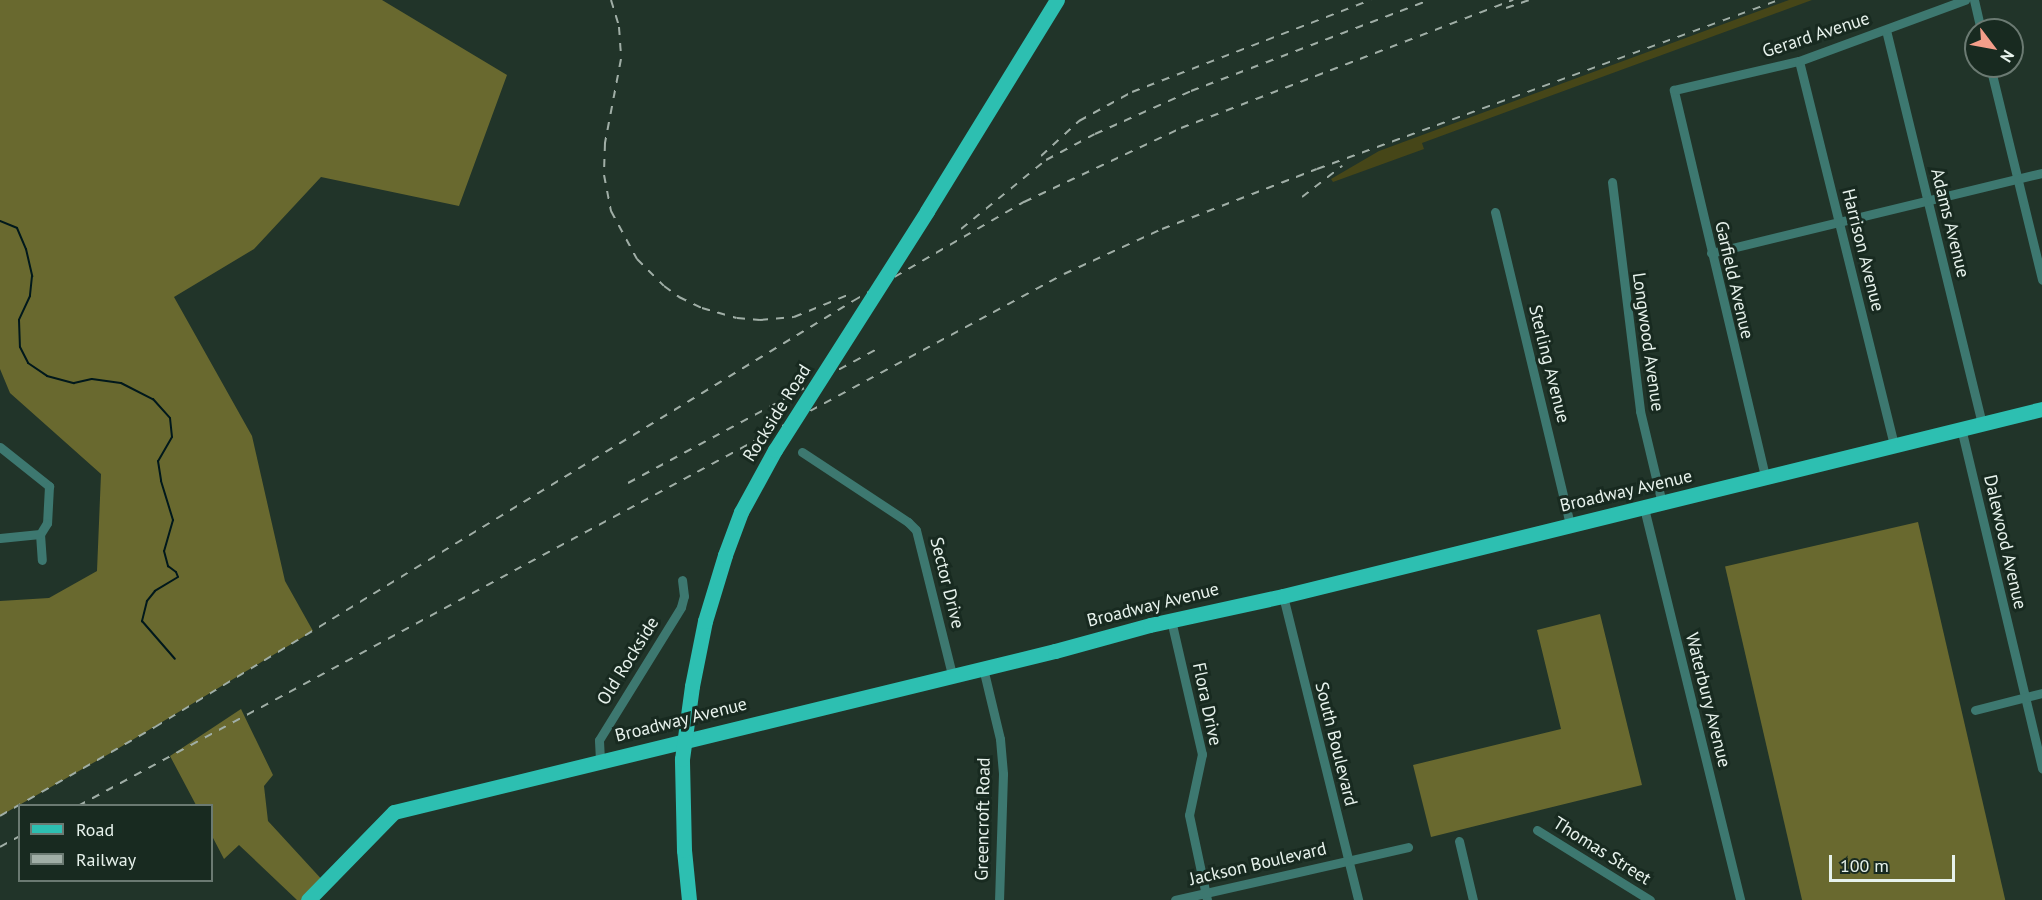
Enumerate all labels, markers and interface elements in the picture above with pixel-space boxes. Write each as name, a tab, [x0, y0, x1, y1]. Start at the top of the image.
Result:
street label: Gerard Avenue	[1759, 7, 1873, 63]
north arrow	[1964, 18, 2024, 78]
text: N	[1996, 47, 2019, 66]
street label: Adams Avenue	[1926, 166, 1974, 280]
street label: Harrison Avenue	[1837, 186, 1889, 314]
street label: Garfield Avenue	[1710, 219, 1758, 341]
street label: Longwood Avenue	[1628, 271, 1668, 413]
street label: Sterling Avenue	[1524, 303, 1574, 425]
street label: Rockside Road	[739, 360, 815, 466]
street label: Broadway Avenue	[1557, 465, 1695, 517]
street label: Dalewood Avenue	[1979, 472, 2031, 612]
street label: Sector Drive	[925, 535, 969, 631]
street label: Broadway Avenue	[1084, 578, 1222, 632]
street label: Old Rockside	[592, 613, 664, 709]
street label: Waterbury Avenue	[1681, 630, 1735, 770]
street label: Flora Drive	[1188, 660, 1226, 748]
street label: South Boulevard	[1310, 680, 1362, 808]
street label: Broadway Avenue	[612, 693, 750, 747]
street label: Greencroft Road	[971, 757, 995, 881]
legend	[18, 804, 213, 882]
street label: Thomas Street	[1549, 812, 1655, 890]
text: Road	[76, 818, 114, 841]
street label: Jackson Boulevard	[1187, 838, 1329, 890]
scale bar	[1832, 843, 1958, 881]
text: Railway	[76, 848, 136, 871]
text: 100 m	[1840, 854, 1889, 877]

